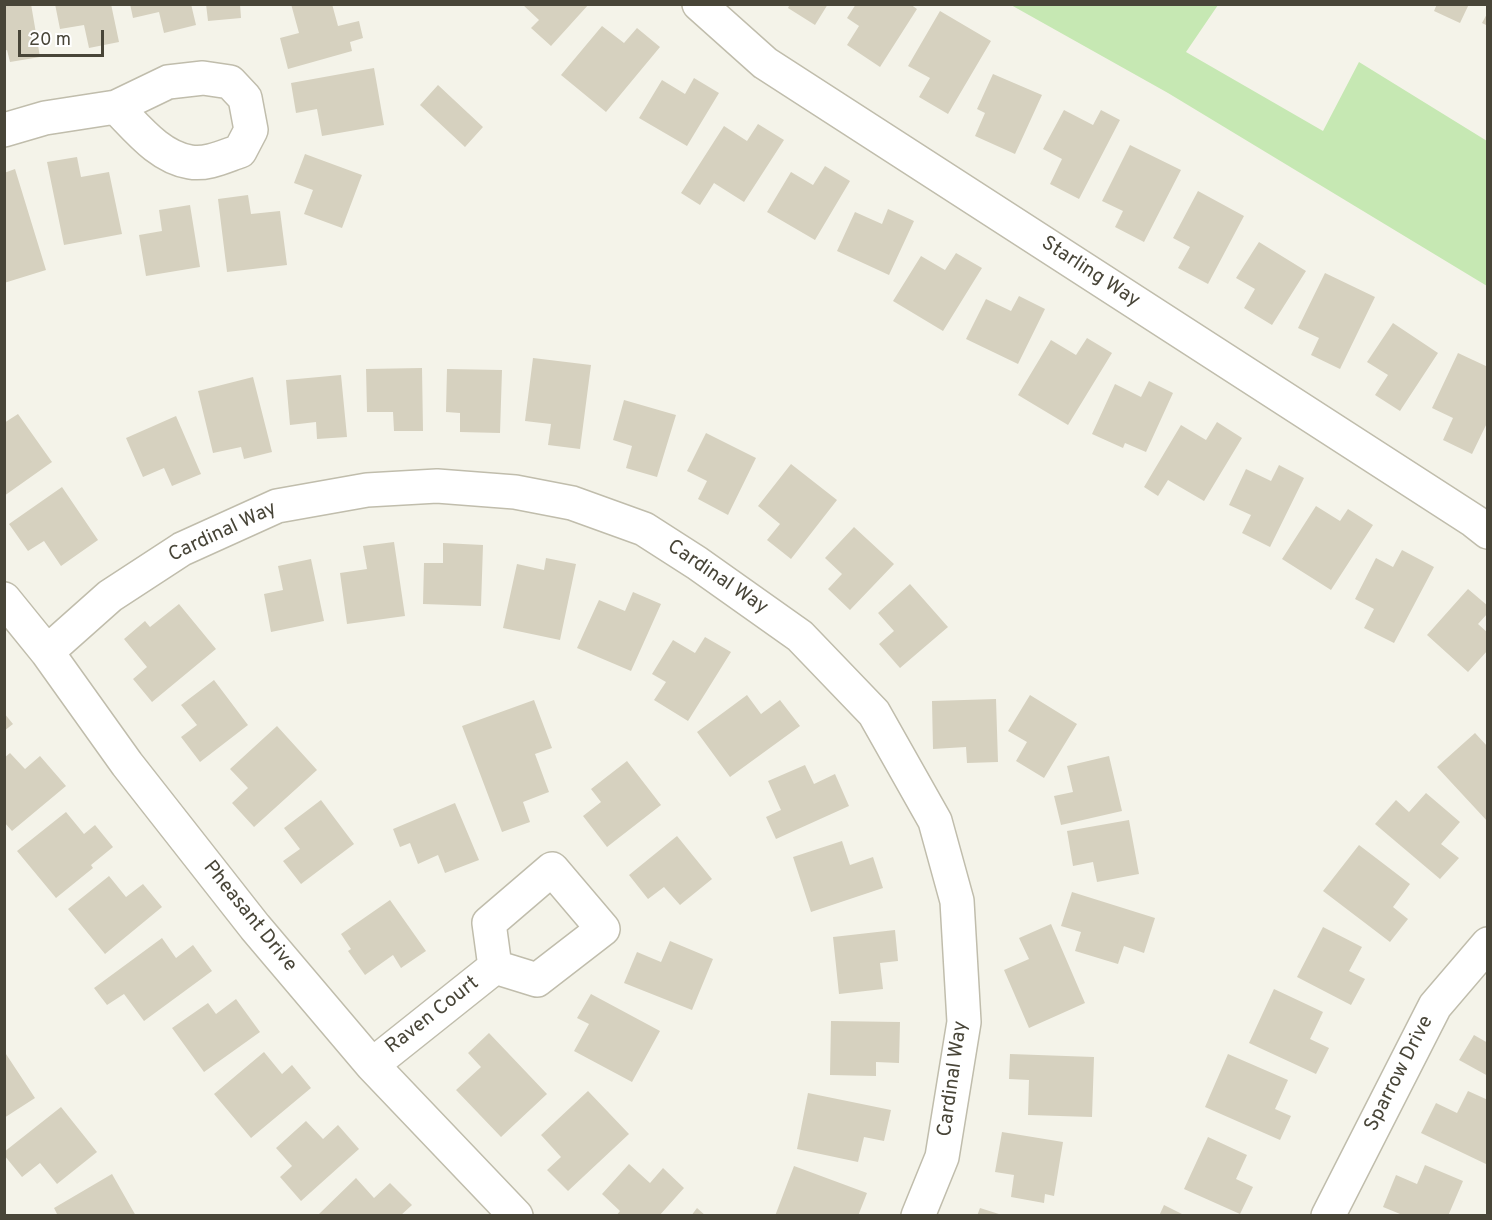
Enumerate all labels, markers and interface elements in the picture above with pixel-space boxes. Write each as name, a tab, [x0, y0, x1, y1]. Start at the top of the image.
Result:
scale bar	[21, 18, 106, 56]
text: 20 m	[29, 29, 71, 52]
street label: Starling Way	[1036, 232, 1144, 314]
street label: Cardinal Way	[165, 498, 281, 568]
street label: Cardinal Way	[662, 535, 772, 621]
street label: Pheasant Drive	[197, 857, 301, 977]
street label: Raven Court	[382, 972, 484, 1060]
street label: Sparrow Drive	[1361, 1012, 1439, 1136]
street label: Cardinal Way	[934, 1020, 974, 1138]

